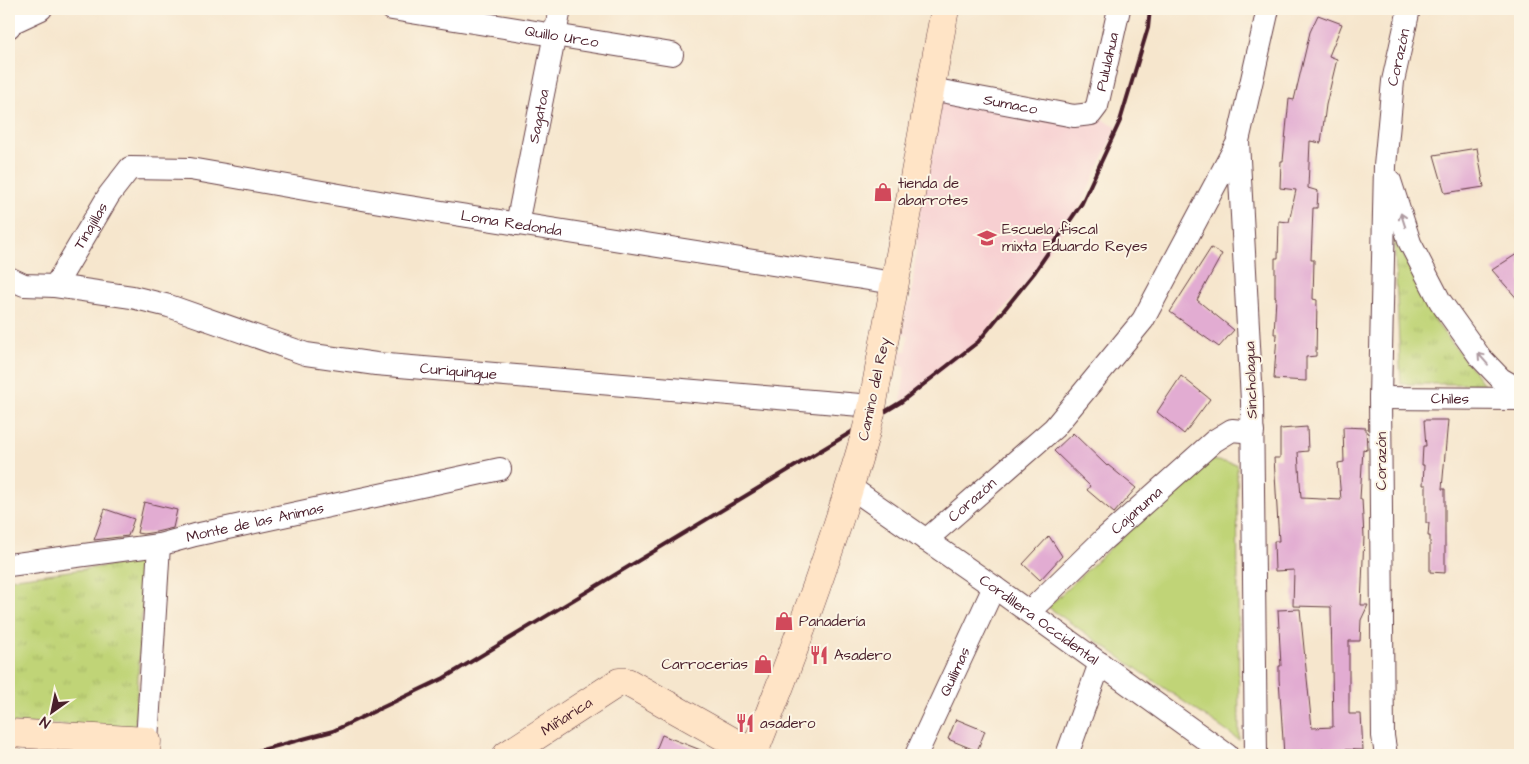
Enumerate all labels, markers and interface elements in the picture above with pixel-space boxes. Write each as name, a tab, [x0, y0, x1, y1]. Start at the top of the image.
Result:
street label: Quillo Urco	[523, 20, 601, 53]
street label: Corazón	[1382, 26, 1415, 88]
street label: Pululahua	[1090, 30, 1124, 93]
street label: Sagatoa	[523, 87, 554, 145]
street label: Sumaco	[982, 89, 1040, 120]
place label: tienda de abarrotes	[898, 173, 969, 211]
shop icon: tienda de abarrotes	[872, 181, 894, 203]
street label: Tinajillas	[69, 198, 113, 253]
street label: Loma Redonda	[459, 205, 564, 241]
one-way arrow	[1397, 212, 1407, 228]
place label: Escuela fiscal mixta Eduardo Reyes	[1002, 219, 1148, 258]
school or university icon: Escuela fiscal mixta Eduardo Reyes	[976, 227, 998, 249]
street label: Camino del Rey	[853, 335, 896, 443]
street label: Sincholagua	[1239, 340, 1264, 419]
one-way arrow	[1478, 353, 1489, 366]
street label: Curiquingue	[419, 357, 498, 385]
street label: Chiles	[1431, 388, 1470, 409]
street label: Corazón	[1371, 431, 1392, 490]
street label: Corazón	[943, 472, 1001, 527]
street label: Cajanuma	[1106, 481, 1167, 539]
street label: Monte de las Animas	[184, 497, 326, 547]
street label: Cordillera Occidental	[975, 569, 1103, 670]
shop icon: Panadería	[773, 610, 795, 632]
place label: Panadería	[799, 611, 866, 632]
street label: Quilimas	[934, 643, 975, 700]
restaurant icon: Asadero	[808, 644, 830, 666]
place label: Asadero	[834, 645, 892, 666]
shop icon: Carrocerias	[752, 653, 774, 675]
place label: Carrocerias	[661, 654, 748, 675]
north arrow	[28, 686, 78, 736]
street label: Miñarica	[537, 692, 597, 741]
text: N	[36, 711, 55, 733]
restaurant icon: asadero	[734, 712, 756, 734]
place label: asadero	[760, 713, 816, 734]

